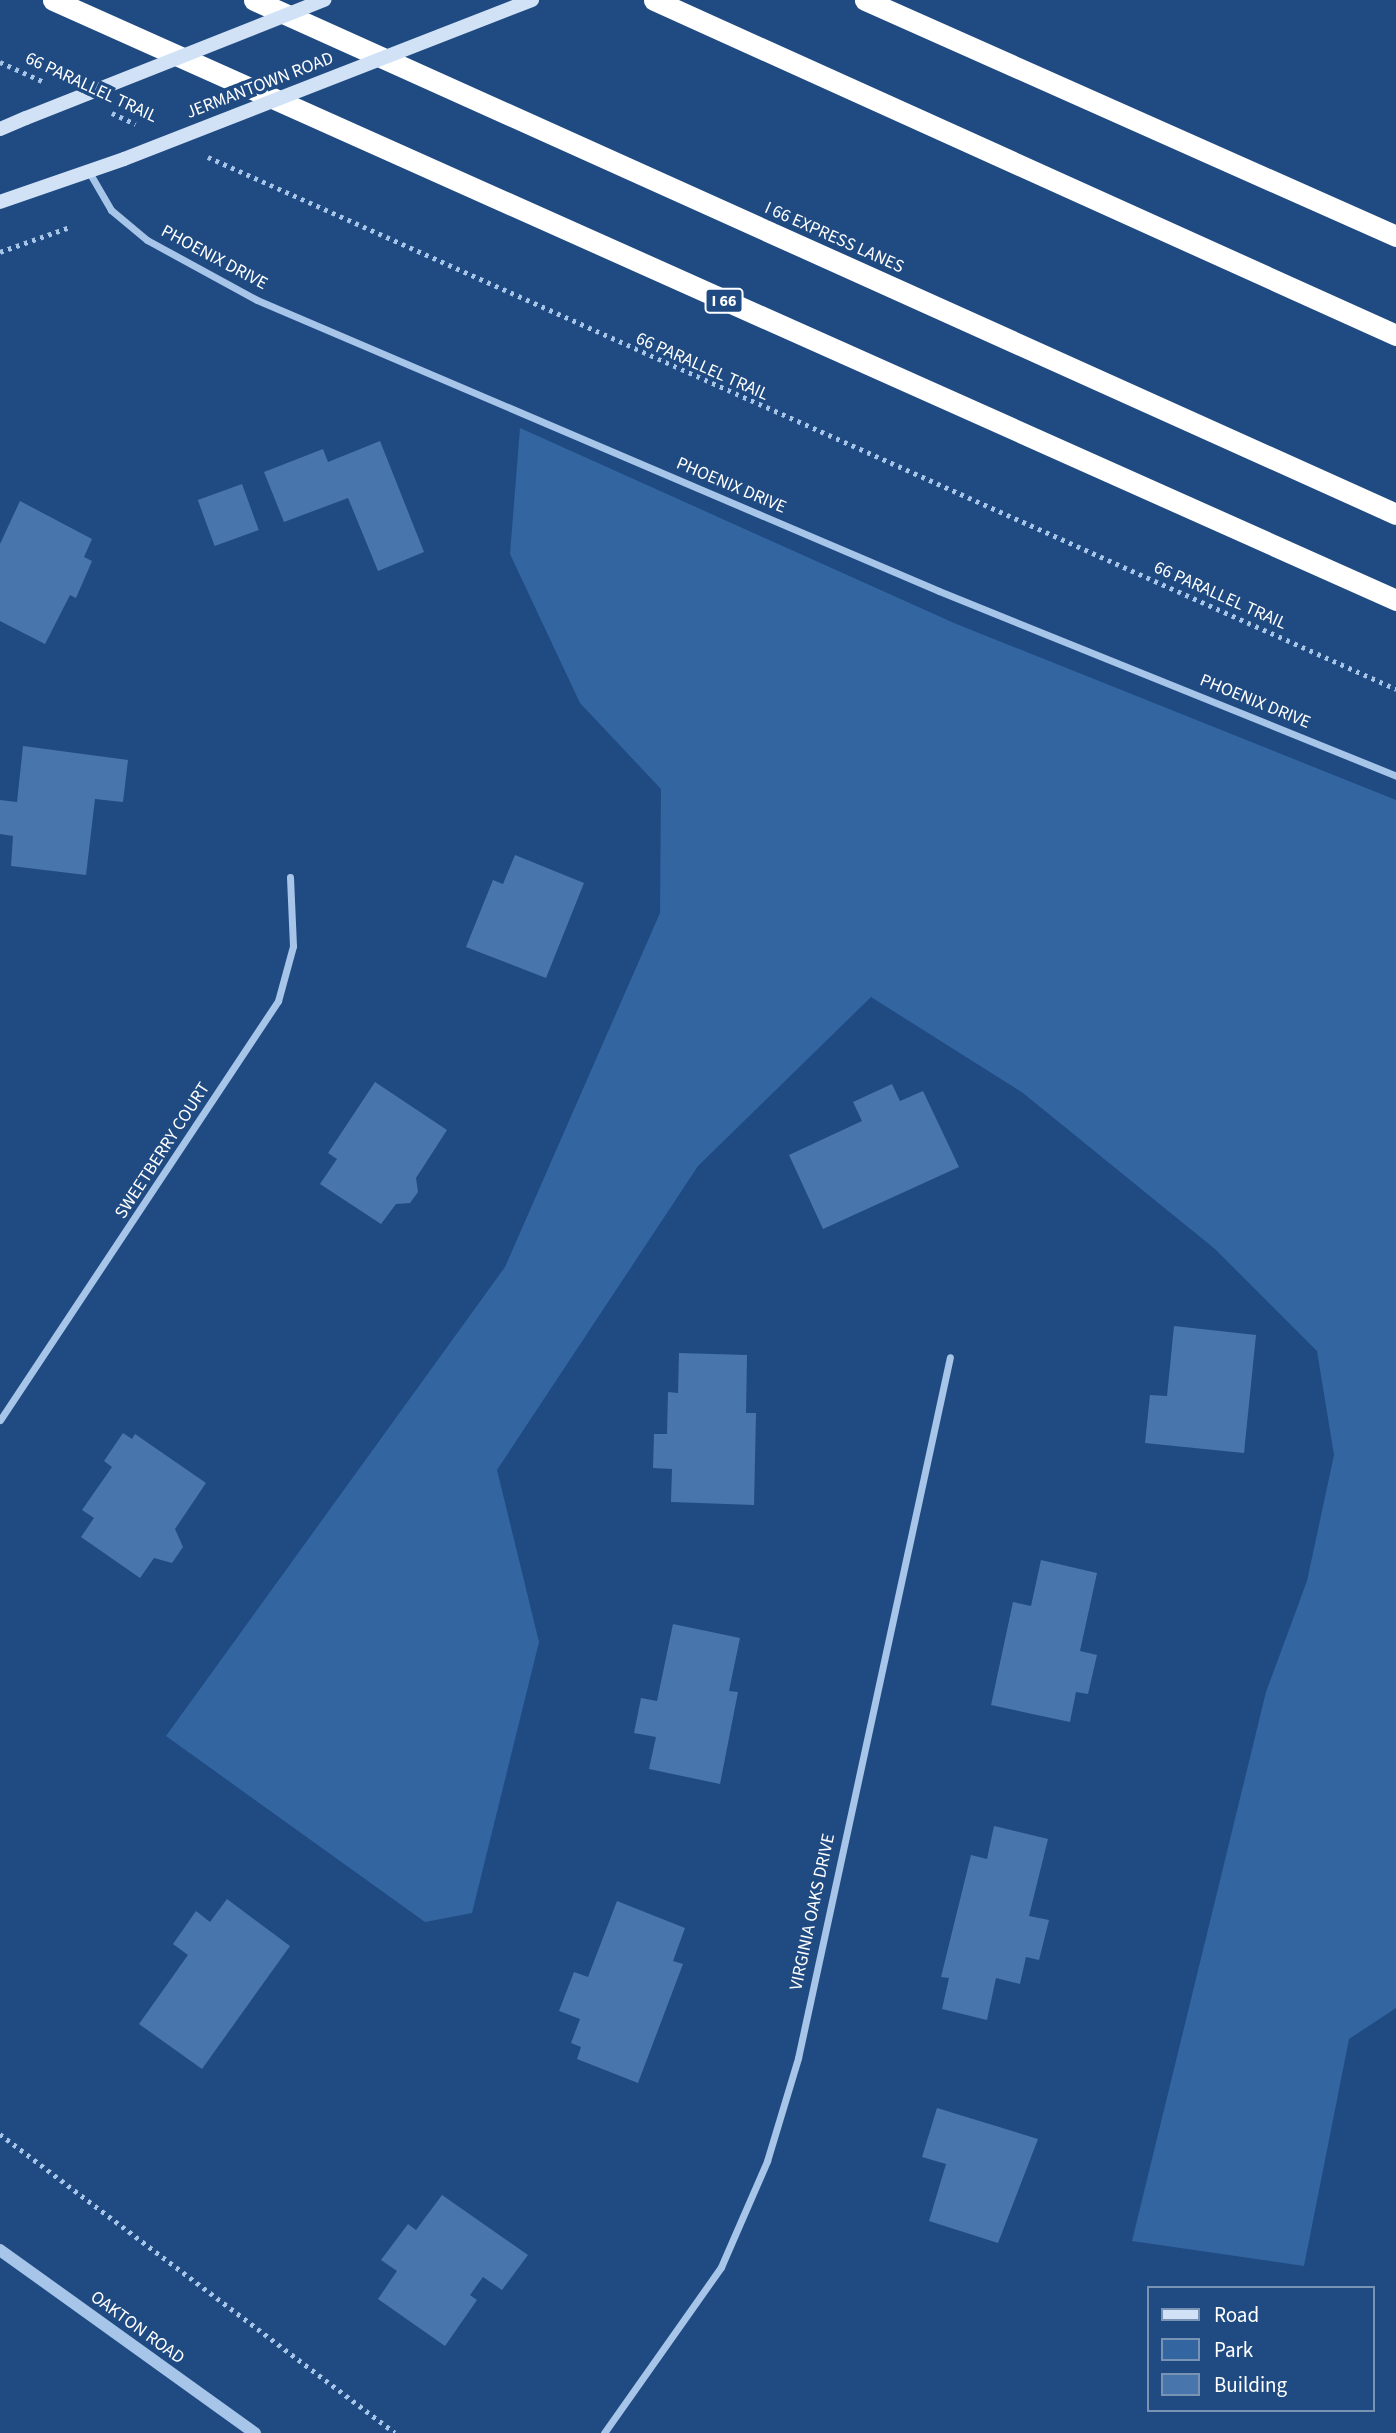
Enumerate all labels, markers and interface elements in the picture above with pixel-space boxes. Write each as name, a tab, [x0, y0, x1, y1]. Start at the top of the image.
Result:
street label: 66 PARALLEL TRAIL	[22, 48, 160, 128]
street label: JERMANTOWN ROAD	[183, 48, 337, 124]
street label: I 66 EXPRESS LANES	[761, 198, 907, 278]
street label: PHOENIX DRIVE	[157, 221, 271, 295]
road number: I 66	[703, 288, 745, 314]
street label: 66 PARALLEL TRAIL	[632, 328, 772, 406]
street label: PHOENIX DRIVE	[673, 453, 789, 519]
street label: 66 PARALLEL TRAIL	[1150, 557, 1290, 635]
street label: PHOENIX DRIVE	[1197, 670, 1313, 734]
street label: SWEETBERRY COURT	[111, 1079, 215, 1223]
street label: VIRGINIA OAKS DRIVE	[786, 1832, 840, 1992]
legend	[1148, 2286, 1375, 2412]
street label: OAKTON ROAD	[86, 2287, 188, 2369]
text: Road	[1214, 2300, 1259, 2330]
text: Park	[1214, 2335, 1253, 2365]
text: Building	[1214, 2370, 1287, 2400]

